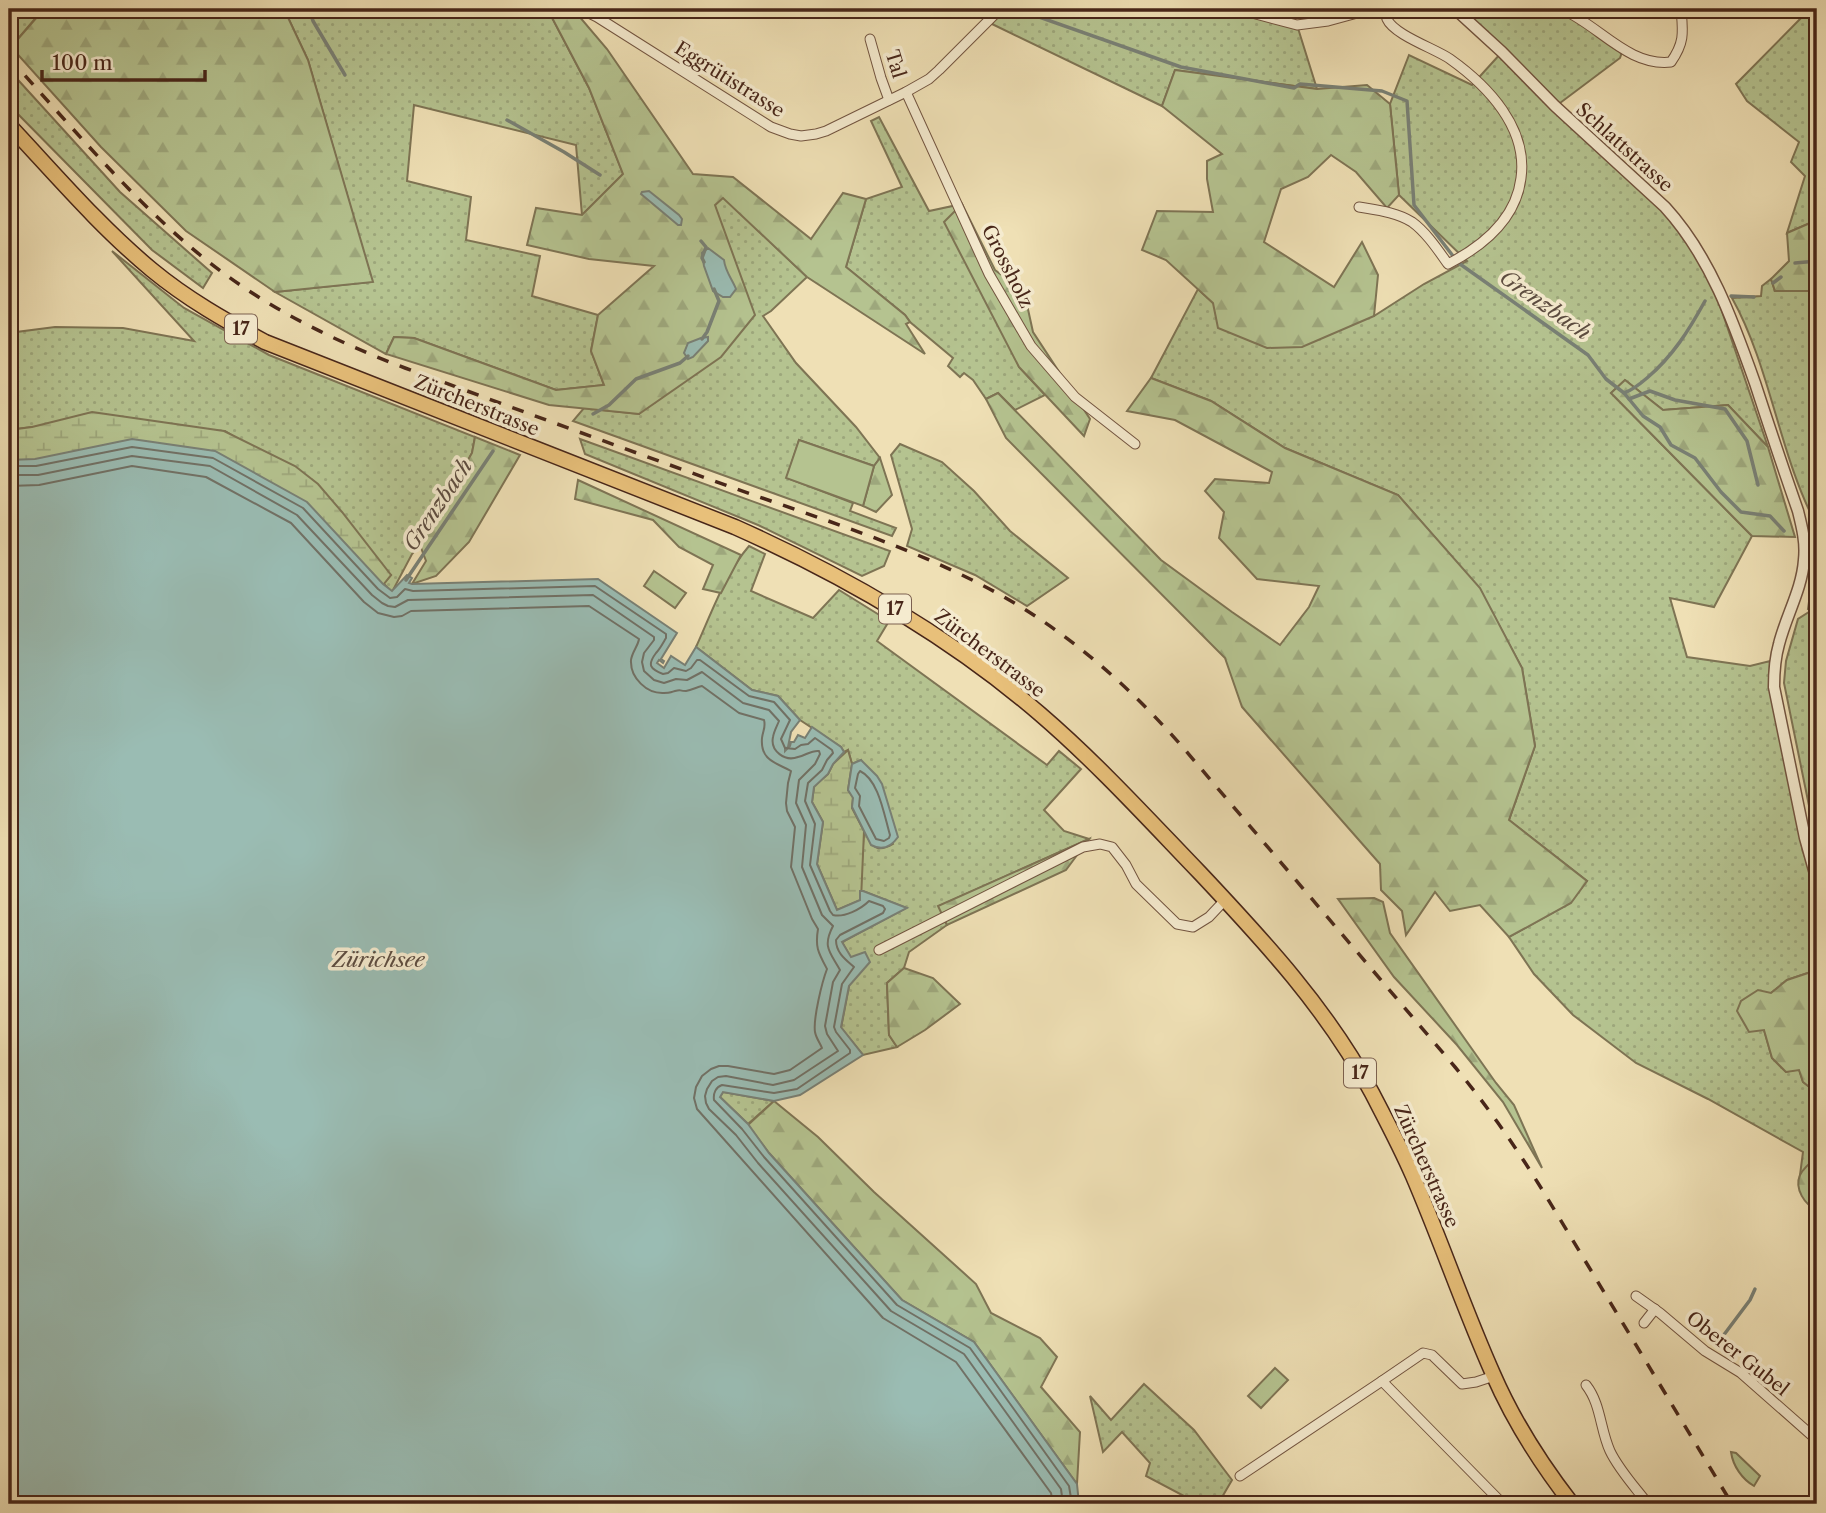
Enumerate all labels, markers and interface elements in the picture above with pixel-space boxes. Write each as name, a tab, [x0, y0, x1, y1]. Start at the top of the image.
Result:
street label: Eggrütistrasse	[671, 37, 789, 122]
scale bar	[42, 38, 205, 82]
street label: Tal	[880, 47, 911, 81]
text: 100 m	[52, 50, 113, 75]
street label: Schlattstrasse	[1572, 98, 1678, 197]
street label: Grossholz	[977, 221, 1038, 312]
water label: Grenzbach	[1495, 264, 1595, 345]
road number: 17	[225, 314, 257, 344]
street label: Zürcherstrasse	[411, 370, 542, 441]
water label: Grenzbach	[398, 454, 477, 555]
road number: 17	[879, 594, 911, 624]
street label: Zürcherstrasse	[930, 604, 1049, 702]
water label: Zürichsee	[330, 947, 425, 972]
road number: 17	[1344, 1058, 1376, 1088]
street label: Zürcherstrasse	[1389, 1101, 1464, 1231]
street label: Oberer Gubel	[1682, 1306, 1794, 1401]

